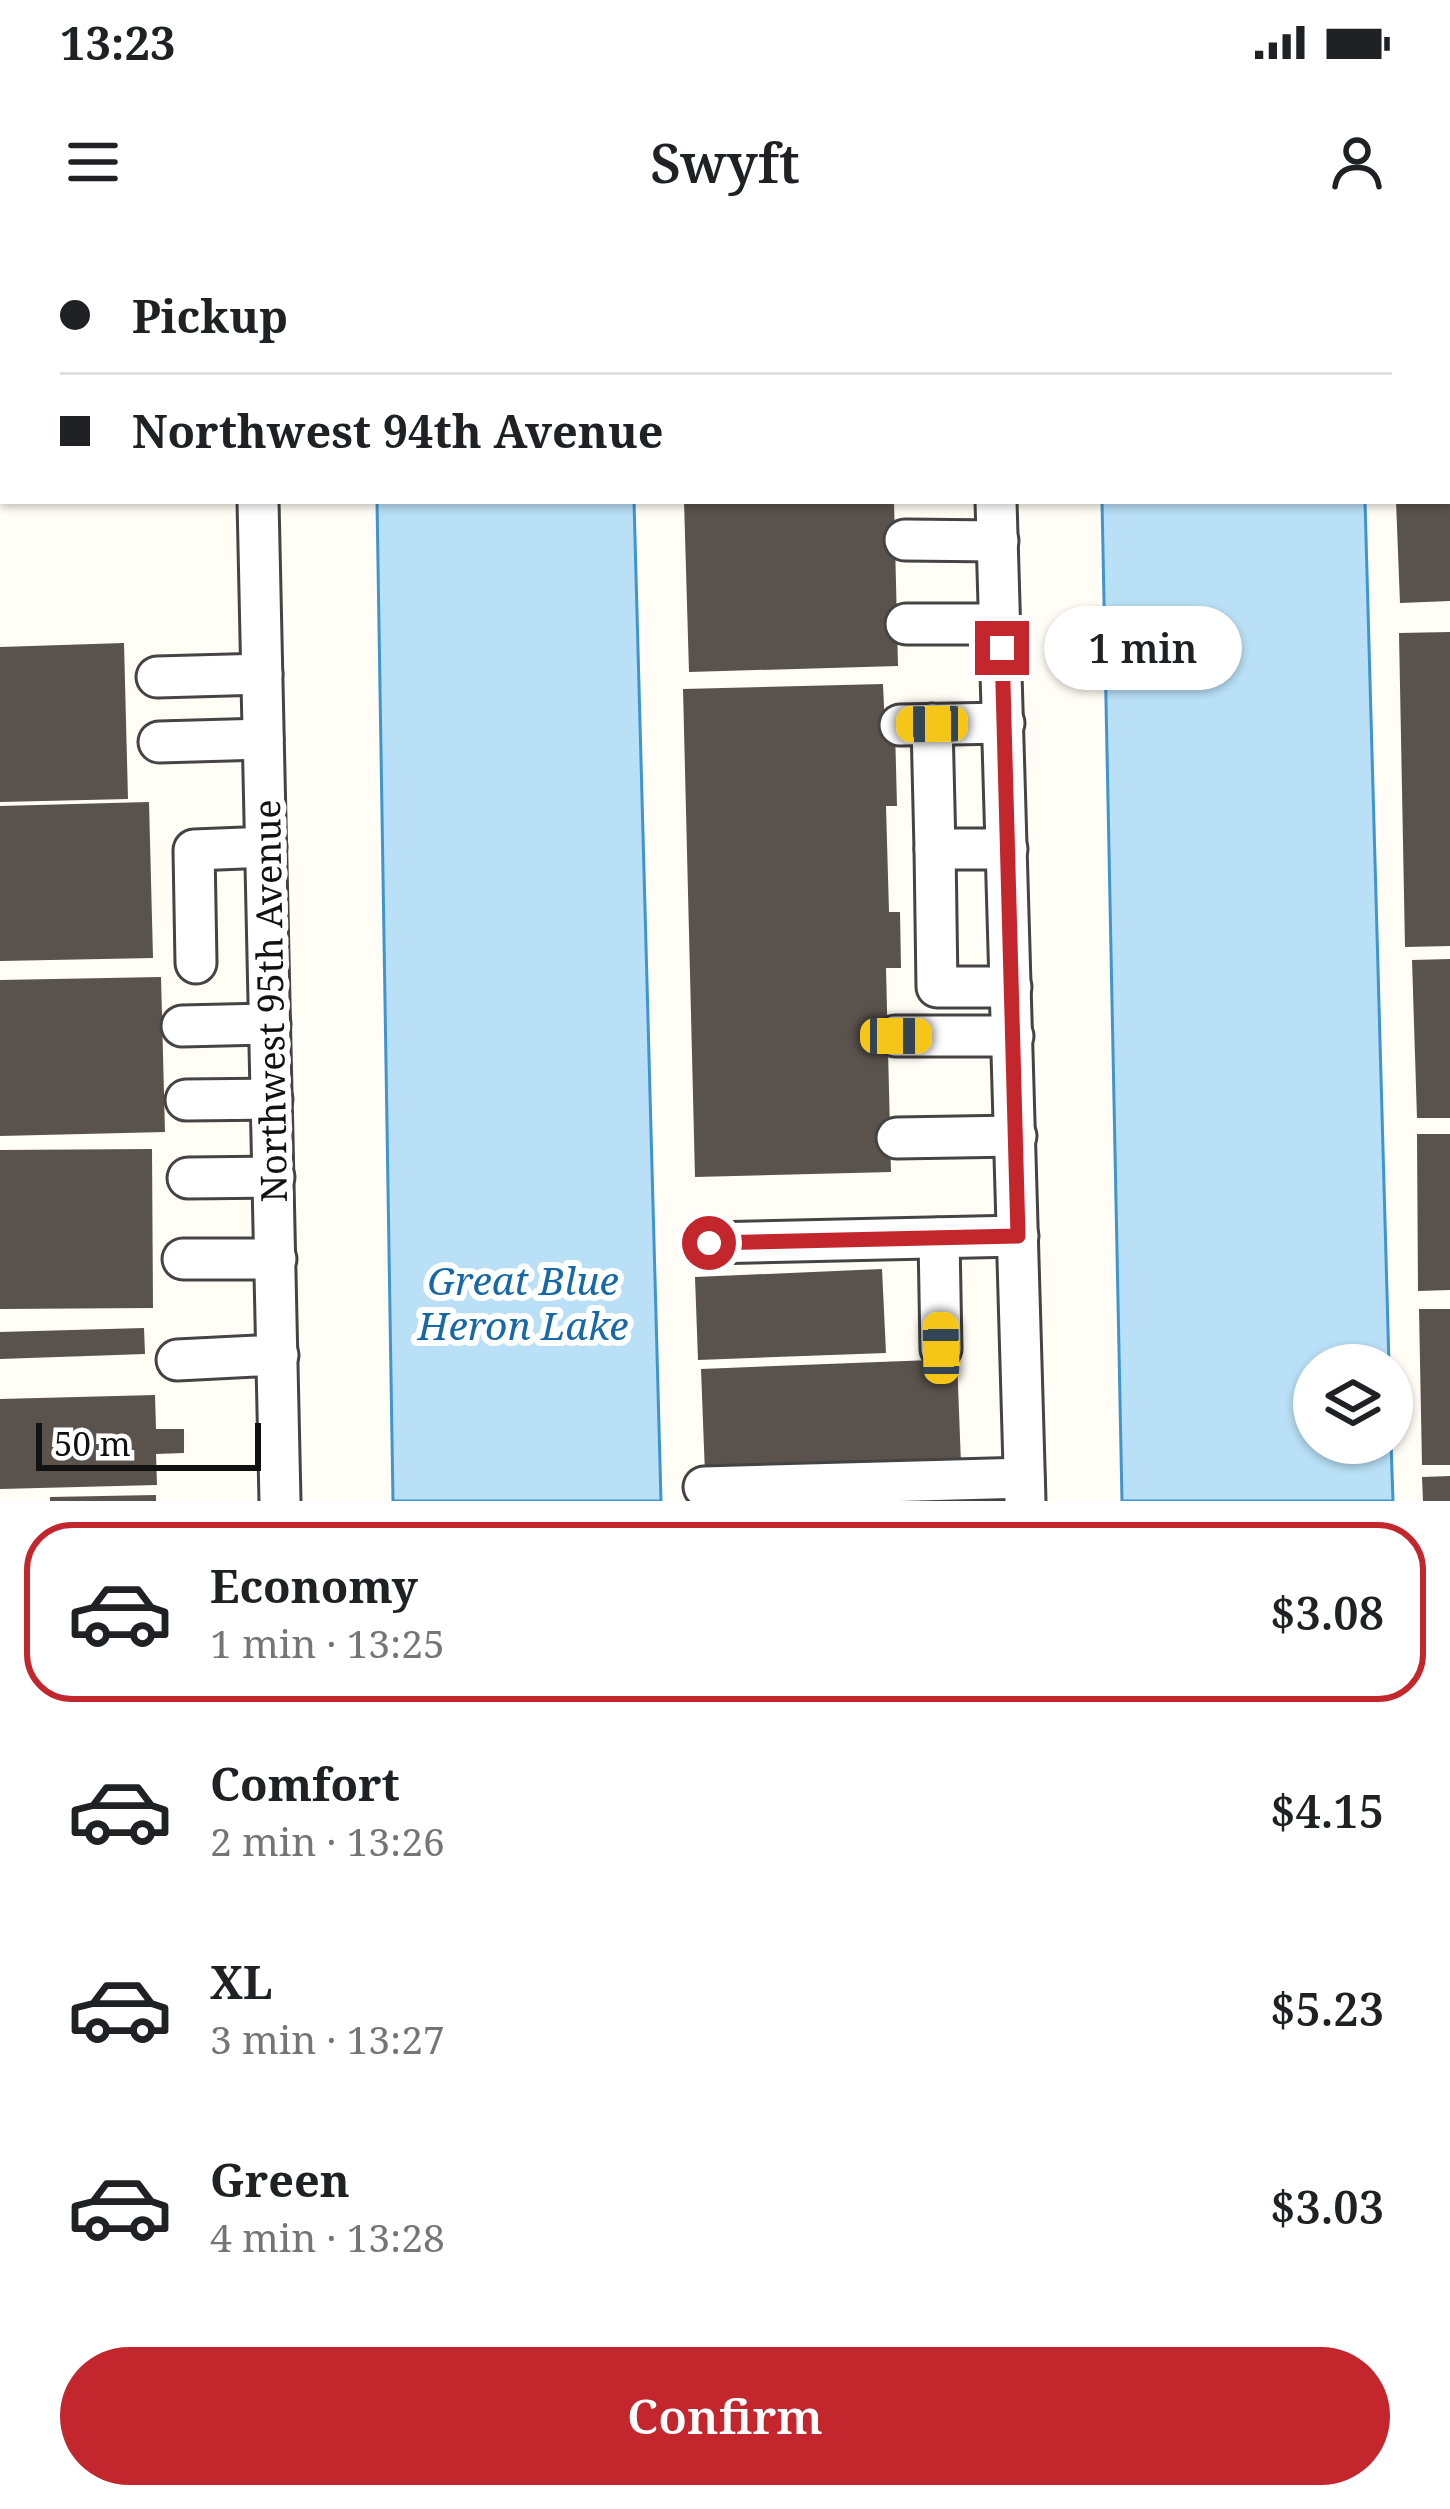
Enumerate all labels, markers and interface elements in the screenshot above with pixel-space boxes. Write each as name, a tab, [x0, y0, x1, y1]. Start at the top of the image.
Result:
text: 13:23	[60, 12, 175, 73]
text: Swyft	[650, 125, 800, 199]
icon: menu	[60, 129, 126, 195]
icon: person	[1324, 129, 1390, 195]
text: Pickup	[132, 285, 288, 346]
text: Northwest 94th Avenue	[132, 400, 663, 461]
callout: 1 min	[1044, 606, 1242, 690]
route end	[975, 621, 1029, 675]
text: 1 min	[1089, 621, 1197, 674]
car	[896, 705, 968, 743]
street label: Northwest 95th Avenue	[242, 799, 298, 1203]
car	[860, 1018, 932, 1054]
route start	[682, 1216, 736, 1270]
water label: Great Blue Heron Lake	[416, 1253, 629, 1351]
car	[922, 1312, 960, 1384]
map controls	[1293, 1344, 1413, 1464]
button: layers	[1293, 1344, 1413, 1464]
scale bar	[36, 1417, 261, 1470]
text: 50 m	[54, 1421, 131, 1466]
text: Economy	[210, 1555, 418, 1616]
icon: car	[66, 1558, 174, 1666]
text: $3.08	[1270, 1582, 1384, 1643]
text: 1 min · 13:25	[210, 1616, 445, 1669]
text: Comfort	[210, 1753, 400, 1814]
icon: car	[66, 1756, 174, 1864]
text: $4.15	[1270, 1780, 1384, 1841]
text: 2 min · 13:26	[210, 1814, 445, 1867]
text: XL	[210, 1951, 272, 2012]
icon: car	[66, 1954, 174, 2062]
text: $5.23	[1270, 1978, 1384, 2039]
text: 3 min · 13:27	[210, 2012, 445, 2065]
text: Green	[210, 2149, 350, 2210]
icon: car	[66, 2152, 174, 2260]
text: $3.03	[1270, 2176, 1384, 2237]
text: 4 min · 13:28	[210, 2210, 445, 2263]
button: Confirm	[60, 2347, 1390, 2485]

